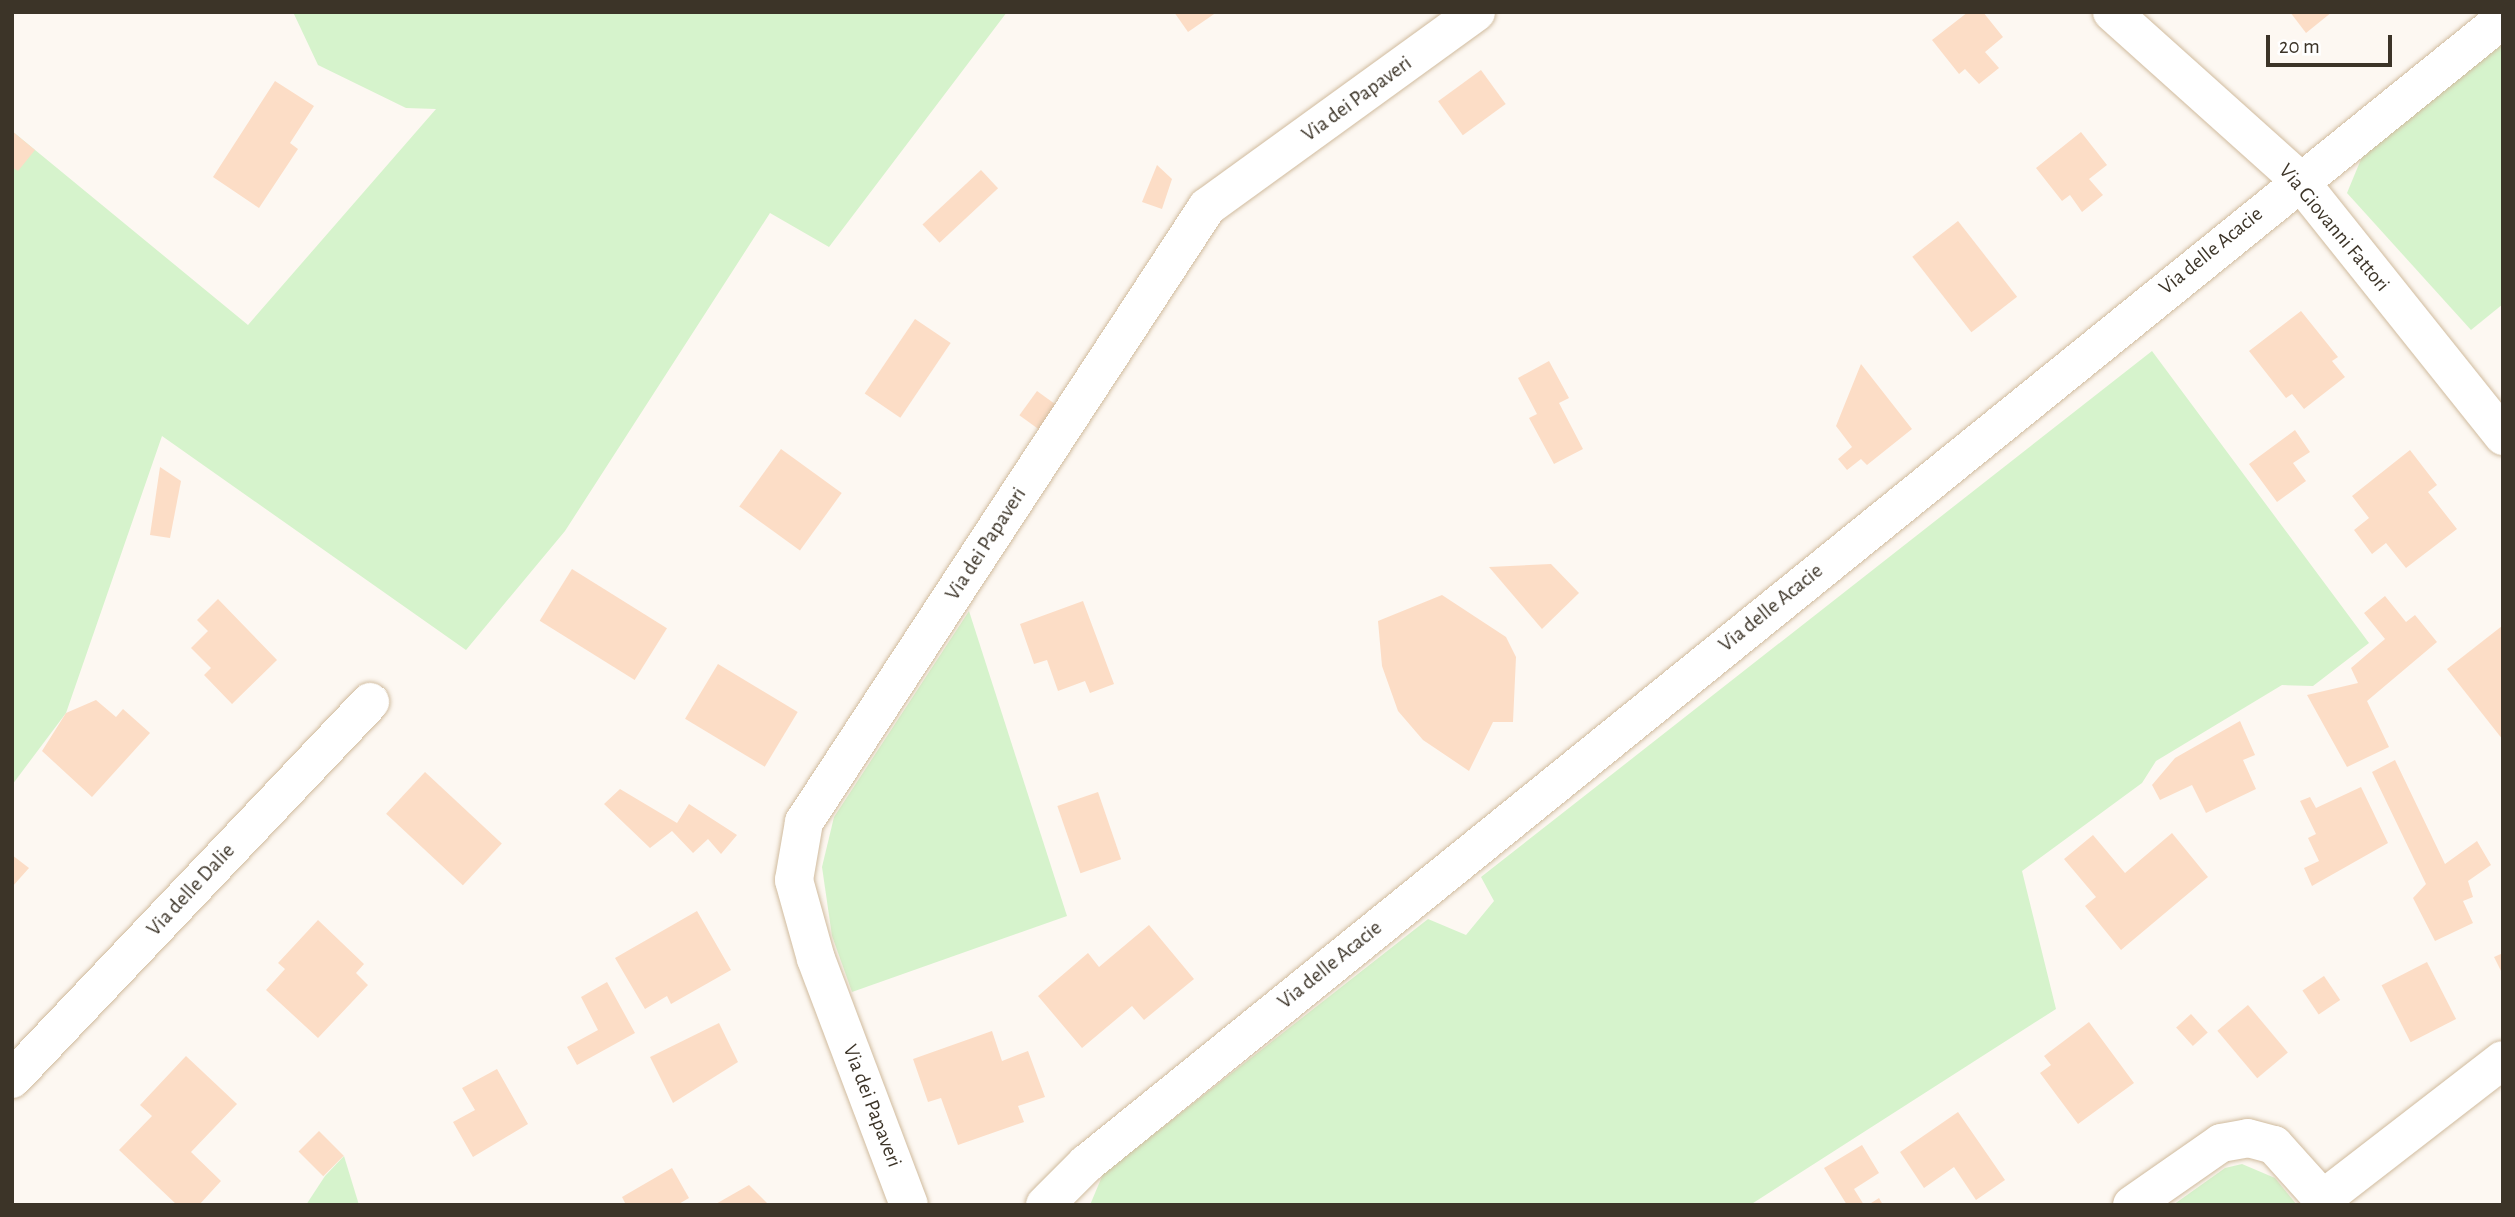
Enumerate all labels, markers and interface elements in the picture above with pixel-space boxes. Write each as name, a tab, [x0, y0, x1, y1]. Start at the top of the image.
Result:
scale bar	[2270, 21, 2396, 65]
text: 20 m	[2279, 36, 2320, 57]
street label: Via dei Papaveri	[1297, 51, 1417, 147]
street label: Via Giovanni Fattori	[2273, 159, 2395, 297]
street label: Via delle Acacie	[2154, 201, 2268, 301]
street label: Via dei Papaveri	[940, 483, 1032, 605]
street label: Via delle Acacie	[1714, 558, 1828, 658]
street label: Via delle Dalie	[142, 838, 240, 942]
street label: Via delle Acacie	[1273, 915, 1387, 1015]
street label: Via dei Papaveri	[837, 1041, 907, 1171]

